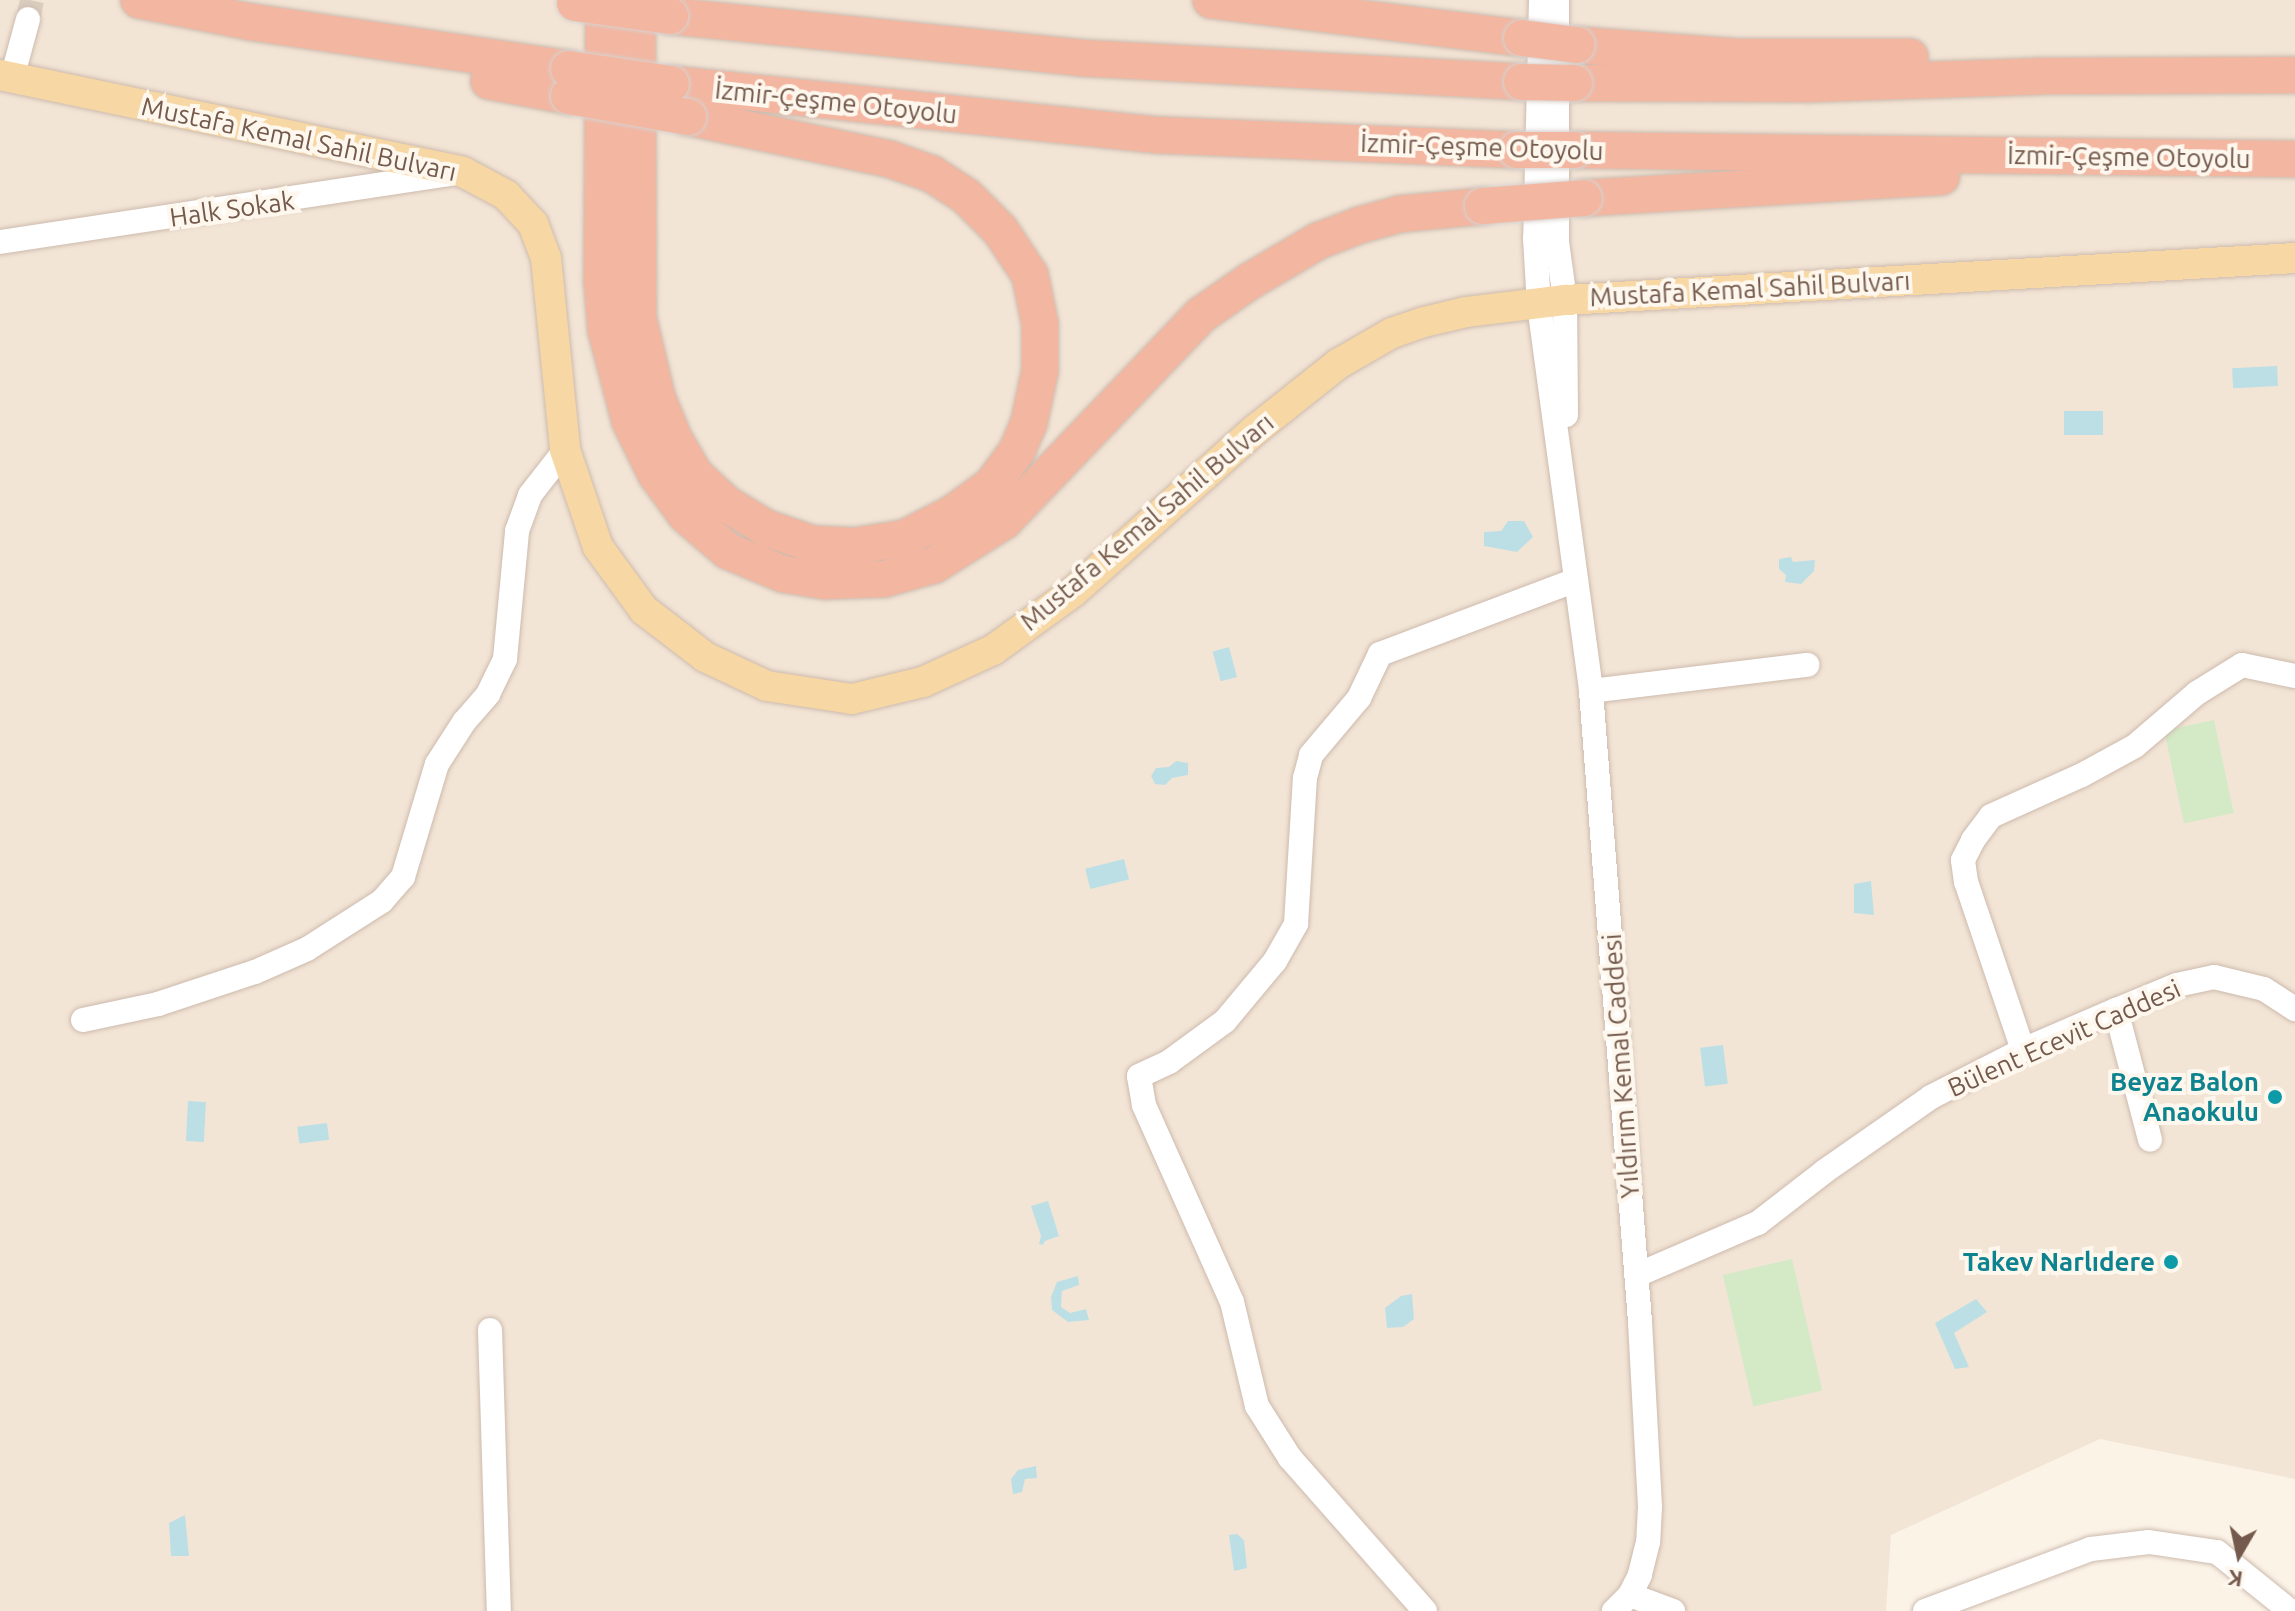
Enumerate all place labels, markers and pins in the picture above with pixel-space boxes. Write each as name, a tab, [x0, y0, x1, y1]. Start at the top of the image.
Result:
place label: Beyaz Balon Anaokulu	[2110, 1066, 2259, 1128]
marker: Beyaz Balon Anaokulu	[2266, 1088, 2284, 1106]
place label: Takev Narlıdere	[1963, 1246, 2155, 1278]
marker: Takev Narlıdere	[2162, 1253, 2180, 1271]

